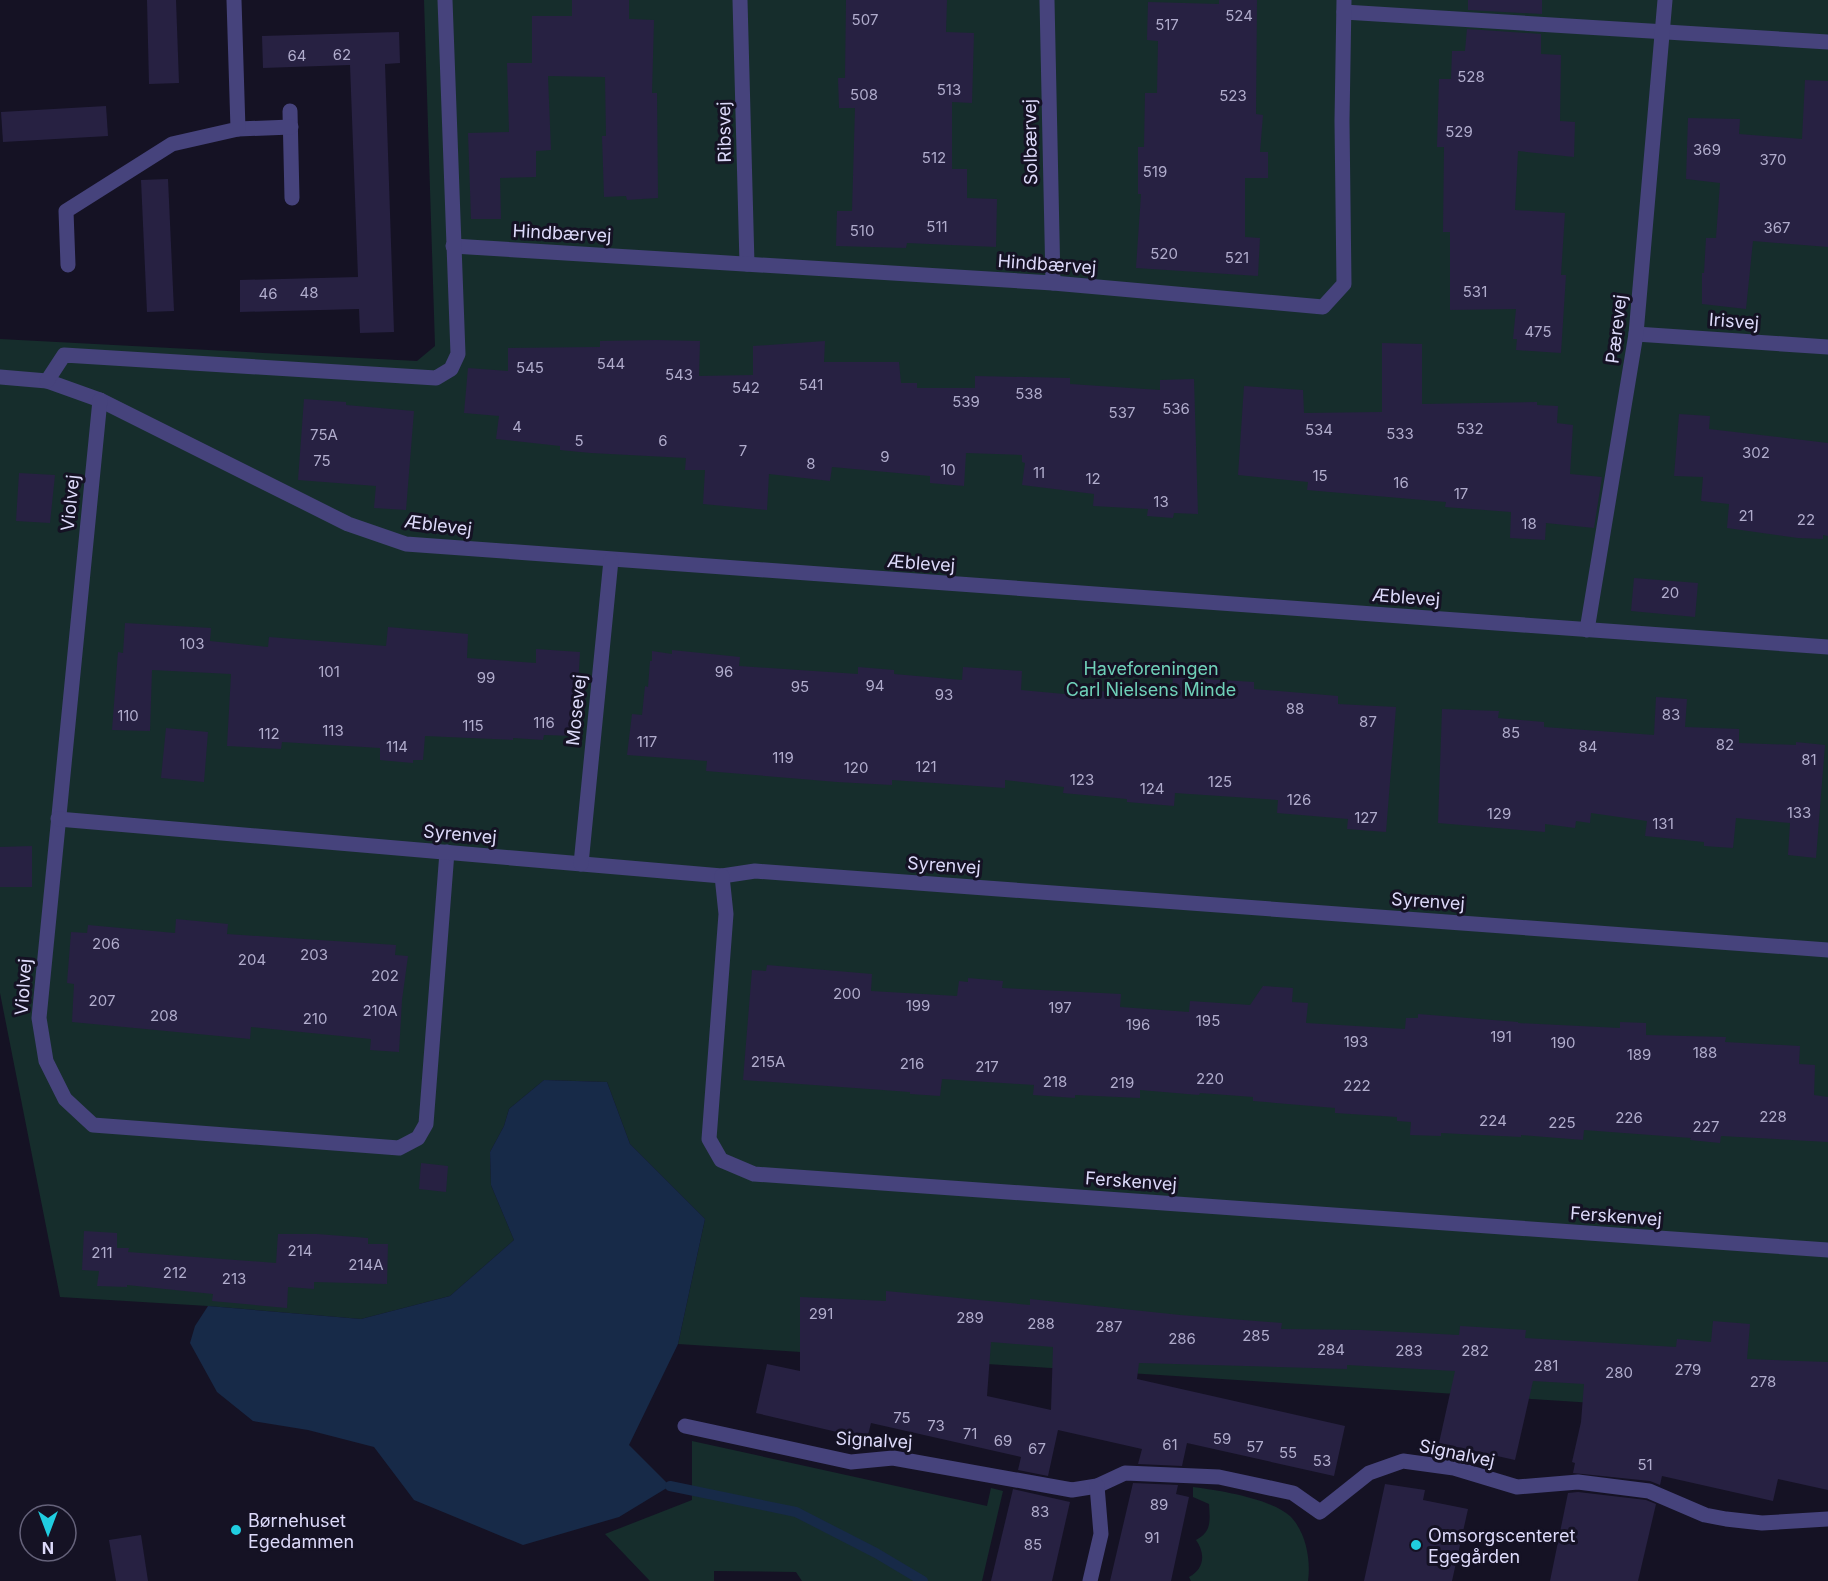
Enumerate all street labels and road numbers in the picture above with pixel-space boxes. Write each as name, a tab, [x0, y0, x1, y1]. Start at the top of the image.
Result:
street label: Solbærvej	[1019, 99, 1041, 185]
street label: Ribsvej	[713, 101, 735, 163]
street label: Hindbærvej	[512, 220, 612, 246]
street label: Hindbærvej	[997, 250, 1097, 278]
street label: Pærevej	[1601, 293, 1631, 365]
street label: Irisvej	[1708, 309, 1760, 333]
street label: Violvej	[57, 474, 83, 532]
street label: Æblevej	[403, 510, 473, 540]
street label: Æblevej	[886, 550, 956, 576]
street label: Æblevej	[1371, 584, 1441, 610]
street label: Mosevej	[562, 673, 590, 747]
street label: Syrenvej	[422, 820, 498, 848]
street label: Syrenvej	[907, 852, 981, 878]
street label: Syrenvej	[1391, 888, 1465, 914]
street label: Violvej	[11, 958, 35, 1016]
street label: Ferskenvej	[1085, 1167, 1177, 1195]
street label: Ferskenvej	[1570, 1202, 1662, 1230]
street label: Signalvej	[835, 1428, 913, 1452]
street label: Signalvej	[1417, 1435, 1497, 1471]

